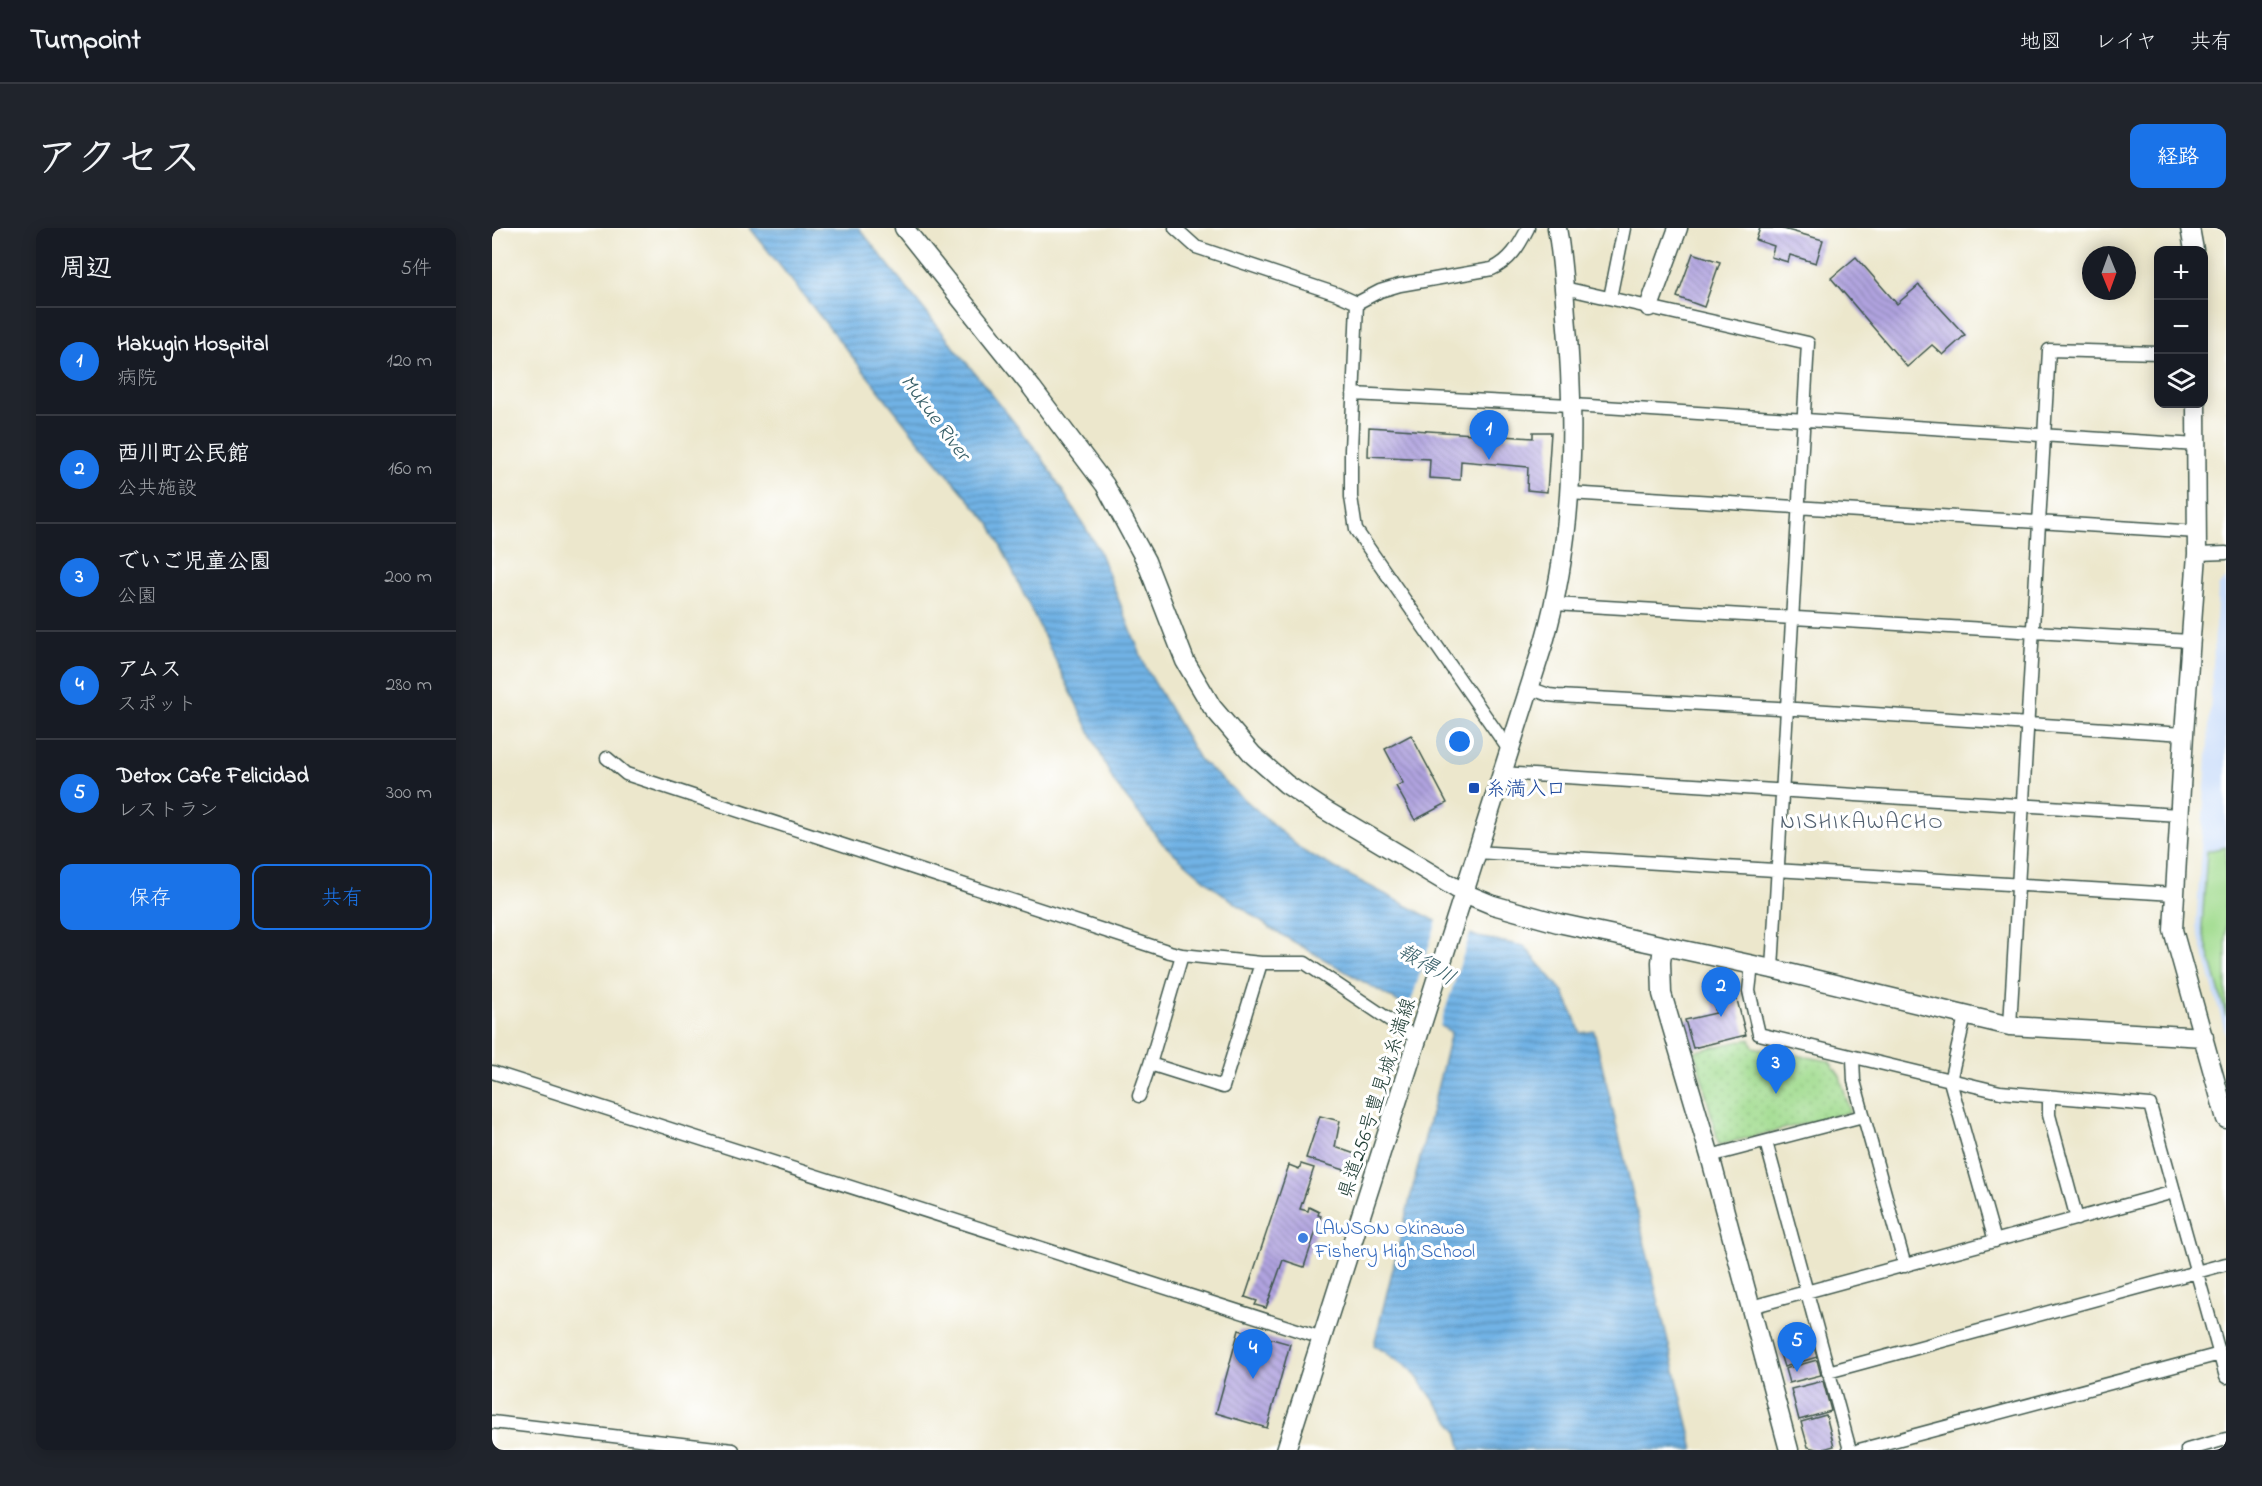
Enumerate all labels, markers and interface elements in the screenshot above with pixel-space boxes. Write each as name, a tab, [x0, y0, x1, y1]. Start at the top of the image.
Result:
text: Turnpoint	[30, 21, 141, 62]
text: 地図	[2020, 28, 2062, 58]
text: レイヤ	[2095, 28, 2157, 58]
text: 共有	[2190, 28, 2232, 58]
button: 経路	[2130, 124, 2226, 188]
text: アクセス	[36, 130, 201, 191]
north arrow	[2082, 246, 2136, 300]
map controls	[2154, 246, 2208, 408]
button: +	[2154, 246, 2208, 300]
text: 周辺	[60, 251, 112, 289]
text: 5件	[401, 255, 432, 284]
button: −	[2154, 300, 2208, 354]
text: Hakugin Hospital	[117, 329, 268, 361]
text: 1	[76, 347, 83, 376]
text: 120 m	[387, 347, 432, 376]
button: layers	[2154, 354, 2208, 408]
text: 病院	[117, 365, 157, 394]
water label: Mukue River	[892, 369, 978, 469]
pin: 1	[1470, 410, 1508, 460]
text: 西川町公民館	[117, 439, 249, 471]
text: 2	[75, 455, 84, 484]
text: 160 m	[388, 455, 432, 484]
text: 公共施設	[117, 475, 197, 504]
text: でいご児童公園	[117, 547, 271, 579]
text: 3	[75, 563, 84, 592]
text: 200 m	[384, 563, 432, 592]
text: 公園	[117, 583, 157, 612]
text: アムス	[117, 655, 182, 687]
text: 4	[75, 671, 84, 700]
text: 280 m	[385, 671, 432, 700]
text: スポット	[117, 691, 197, 720]
your location	[1445, 727, 1474, 756]
text: Detox Cafe Felicidad	[117, 761, 309, 793]
place label: 糸満入口	[1486, 776, 1566, 805]
text: 5	[74, 779, 85, 808]
text: 300 m	[386, 779, 432, 808]
marker: 糸満入口	[1467, 781, 1481, 795]
text: レストラン	[117, 797, 219, 826]
district label: NISHIKAWACHO	[1780, 807, 1944, 839]
button: 保存	[60, 864, 240, 930]
button: 共有	[252, 864, 432, 930]
water label: 報得川	[1391, 937, 1461, 994]
pin: 2	[1702, 968, 1740, 1017]
street label: 県道256号豊見城糸満線	[1332, 994, 1425, 1203]
pin: 3	[1756, 1044, 1796, 1094]
place label: LAWSON Okinawa Fishery High School	[1314, 1215, 1475, 1268]
marker: LAWSON Okinawa Fishery High School	[1296, 1231, 1310, 1245]
pin: 5	[1778, 1322, 1816, 1372]
pin: 4	[1234, 1330, 1272, 1379]

